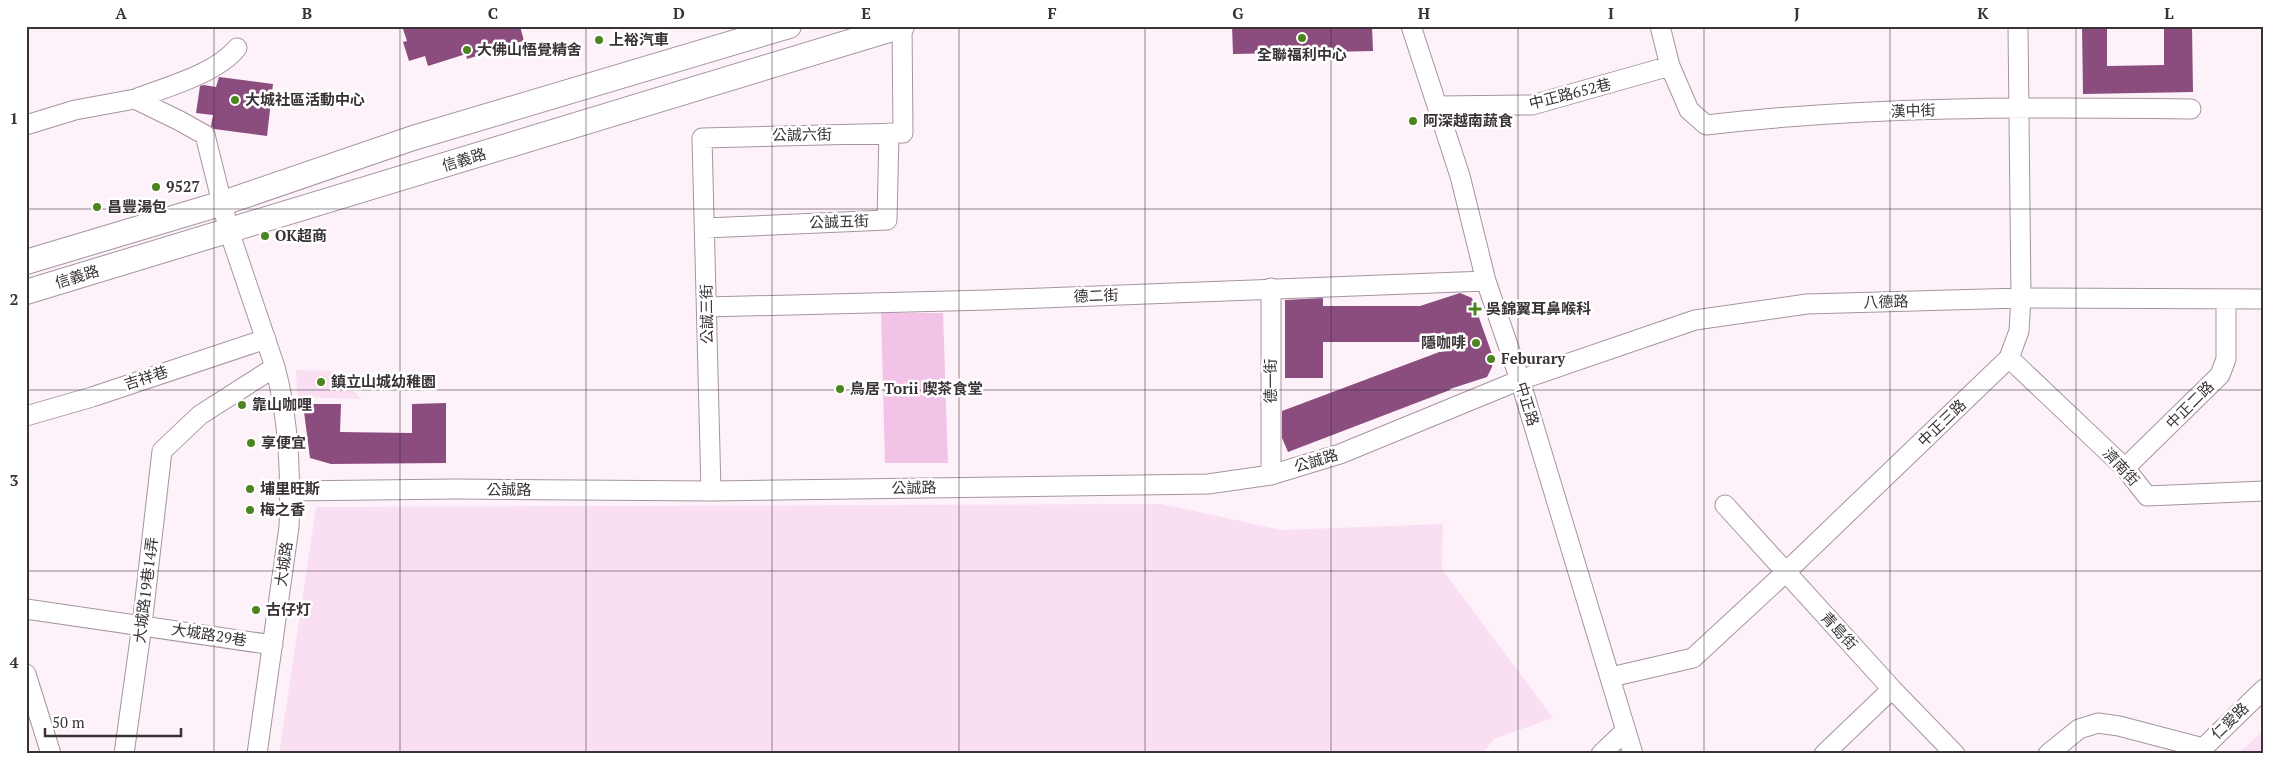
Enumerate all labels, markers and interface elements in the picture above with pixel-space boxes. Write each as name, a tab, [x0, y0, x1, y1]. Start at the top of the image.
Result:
text: A	[115, 2, 127, 24]
text: B	[302, 2, 312, 24]
text: C	[488, 2, 498, 24]
text: D	[673, 2, 685, 24]
text: E	[861, 2, 871, 24]
text: F	[1047, 2, 1057, 24]
text: G	[1232, 2, 1244, 24]
text: H	[1418, 2, 1430, 24]
text: I	[1608, 2, 1614, 24]
text: J	[1794, 2, 1800, 24]
text: K	[1977, 2, 1989, 24]
text: L	[2164, 2, 2174, 24]
place label: 上裕汽車	[609, 29, 669, 49]
marker: 全聯福利中心	[1296, 32, 1308, 44]
marker: 上裕汽車	[593, 34, 605, 46]
place label: 大佛山悟覺精舍	[477, 39, 582, 59]
marker: 大佛山悟覺精舍	[461, 44, 473, 56]
place label: 全聯福利中心	[1257, 44, 1347, 64]
street label: 中正路652巷	[1527, 73, 1613, 113]
place label: 大城社區活動中心	[245, 89, 365, 109]
marker: 大城社區活動中心	[229, 94, 241, 106]
street label: 漢中街	[1890, 99, 1936, 121]
text: 1	[9, 107, 19, 129]
place label: 阿深越南蔬食	[1423, 110, 1513, 130]
marker: 阿深越南蔬食	[1407, 115, 1419, 127]
street label: 公誠六街	[772, 123, 832, 145]
street label: 信義路	[439, 143, 488, 175]
place label: 9527	[166, 176, 200, 196]
marker: 9527	[150, 181, 162, 193]
place label: 昌豐湯包	[107, 196, 167, 216]
marker: 昌豐湯包	[91, 201, 103, 213]
street label: 公誠五街	[809, 210, 869, 232]
place label: OK超商	[275, 225, 327, 245]
marker: OK超商	[259, 230, 271, 242]
street label: 信義路	[52, 260, 101, 292]
street label: 公誠三街	[695, 284, 717, 344]
street label: 德二街	[1073, 284, 1119, 306]
text: 2	[9, 288, 19, 310]
street label: 八德路	[1863, 291, 1909, 311]
place label: 吳錦翼耳鼻喉科	[1486, 298, 1591, 318]
marker: 吳錦翼耳鼻喉科	[1468, 302, 1482, 316]
place label: 隱咖啡	[1421, 332, 1466, 352]
marker: 隱咖啡	[1470, 337, 1482, 349]
place label: Feburary	[1501, 348, 1566, 368]
marker: Feburary	[1485, 353, 1497, 365]
street label: 德一街	[1260, 358, 1280, 404]
street label: 吉祥巷	[121, 361, 170, 394]
place label: 鎮立山城幼稚園	[331, 371, 436, 391]
marker: 鎮立山城幼稚園	[315, 376, 327, 388]
street label: 中正二路	[2161, 376, 2218, 433]
place label: 鳥居 Torii 喫茶食堂	[850, 378, 983, 398]
street label: 中正路	[1512, 379, 1544, 428]
marker: 鳥居 Torii 喫茶食堂	[834, 383, 846, 395]
place label: 靠山咖哩	[252, 394, 312, 414]
street label: 中正三路	[1913, 394, 1970, 450]
marker: 靠山咖哩	[236, 399, 248, 411]
place label: 享便宜	[261, 432, 306, 452]
marker: 享便宜	[245, 437, 257, 449]
street label: 濟南街	[2099, 443, 2144, 490]
street label: 公誠路	[1291, 444, 1340, 476]
text: 3	[9, 469, 19, 491]
street label: 公誠路	[891, 477, 937, 497]
place label: 埔里旺斯	[260, 478, 320, 498]
street label: 公誠路	[486, 479, 532, 499]
marker: 埔里旺斯	[244, 483, 256, 495]
place label: 梅之香	[260, 499, 305, 519]
marker: 梅之香	[244, 504, 256, 516]
street label: 大城路19巷14弄	[129, 536, 161, 644]
street label: 大城路	[270, 540, 296, 588]
place label: 古仔灯	[266, 599, 311, 619]
marker: 古仔灯	[250, 604, 262, 616]
street label: 青島街	[1817, 607, 1862, 654]
street label: 大城路29巷	[170, 618, 248, 650]
text: 4	[9, 651, 19, 673]
street label: 仁愛路	[2206, 697, 2252, 743]
scale bar	[45, 705, 181, 737]
text: 50 m	[52, 712, 85, 732]

